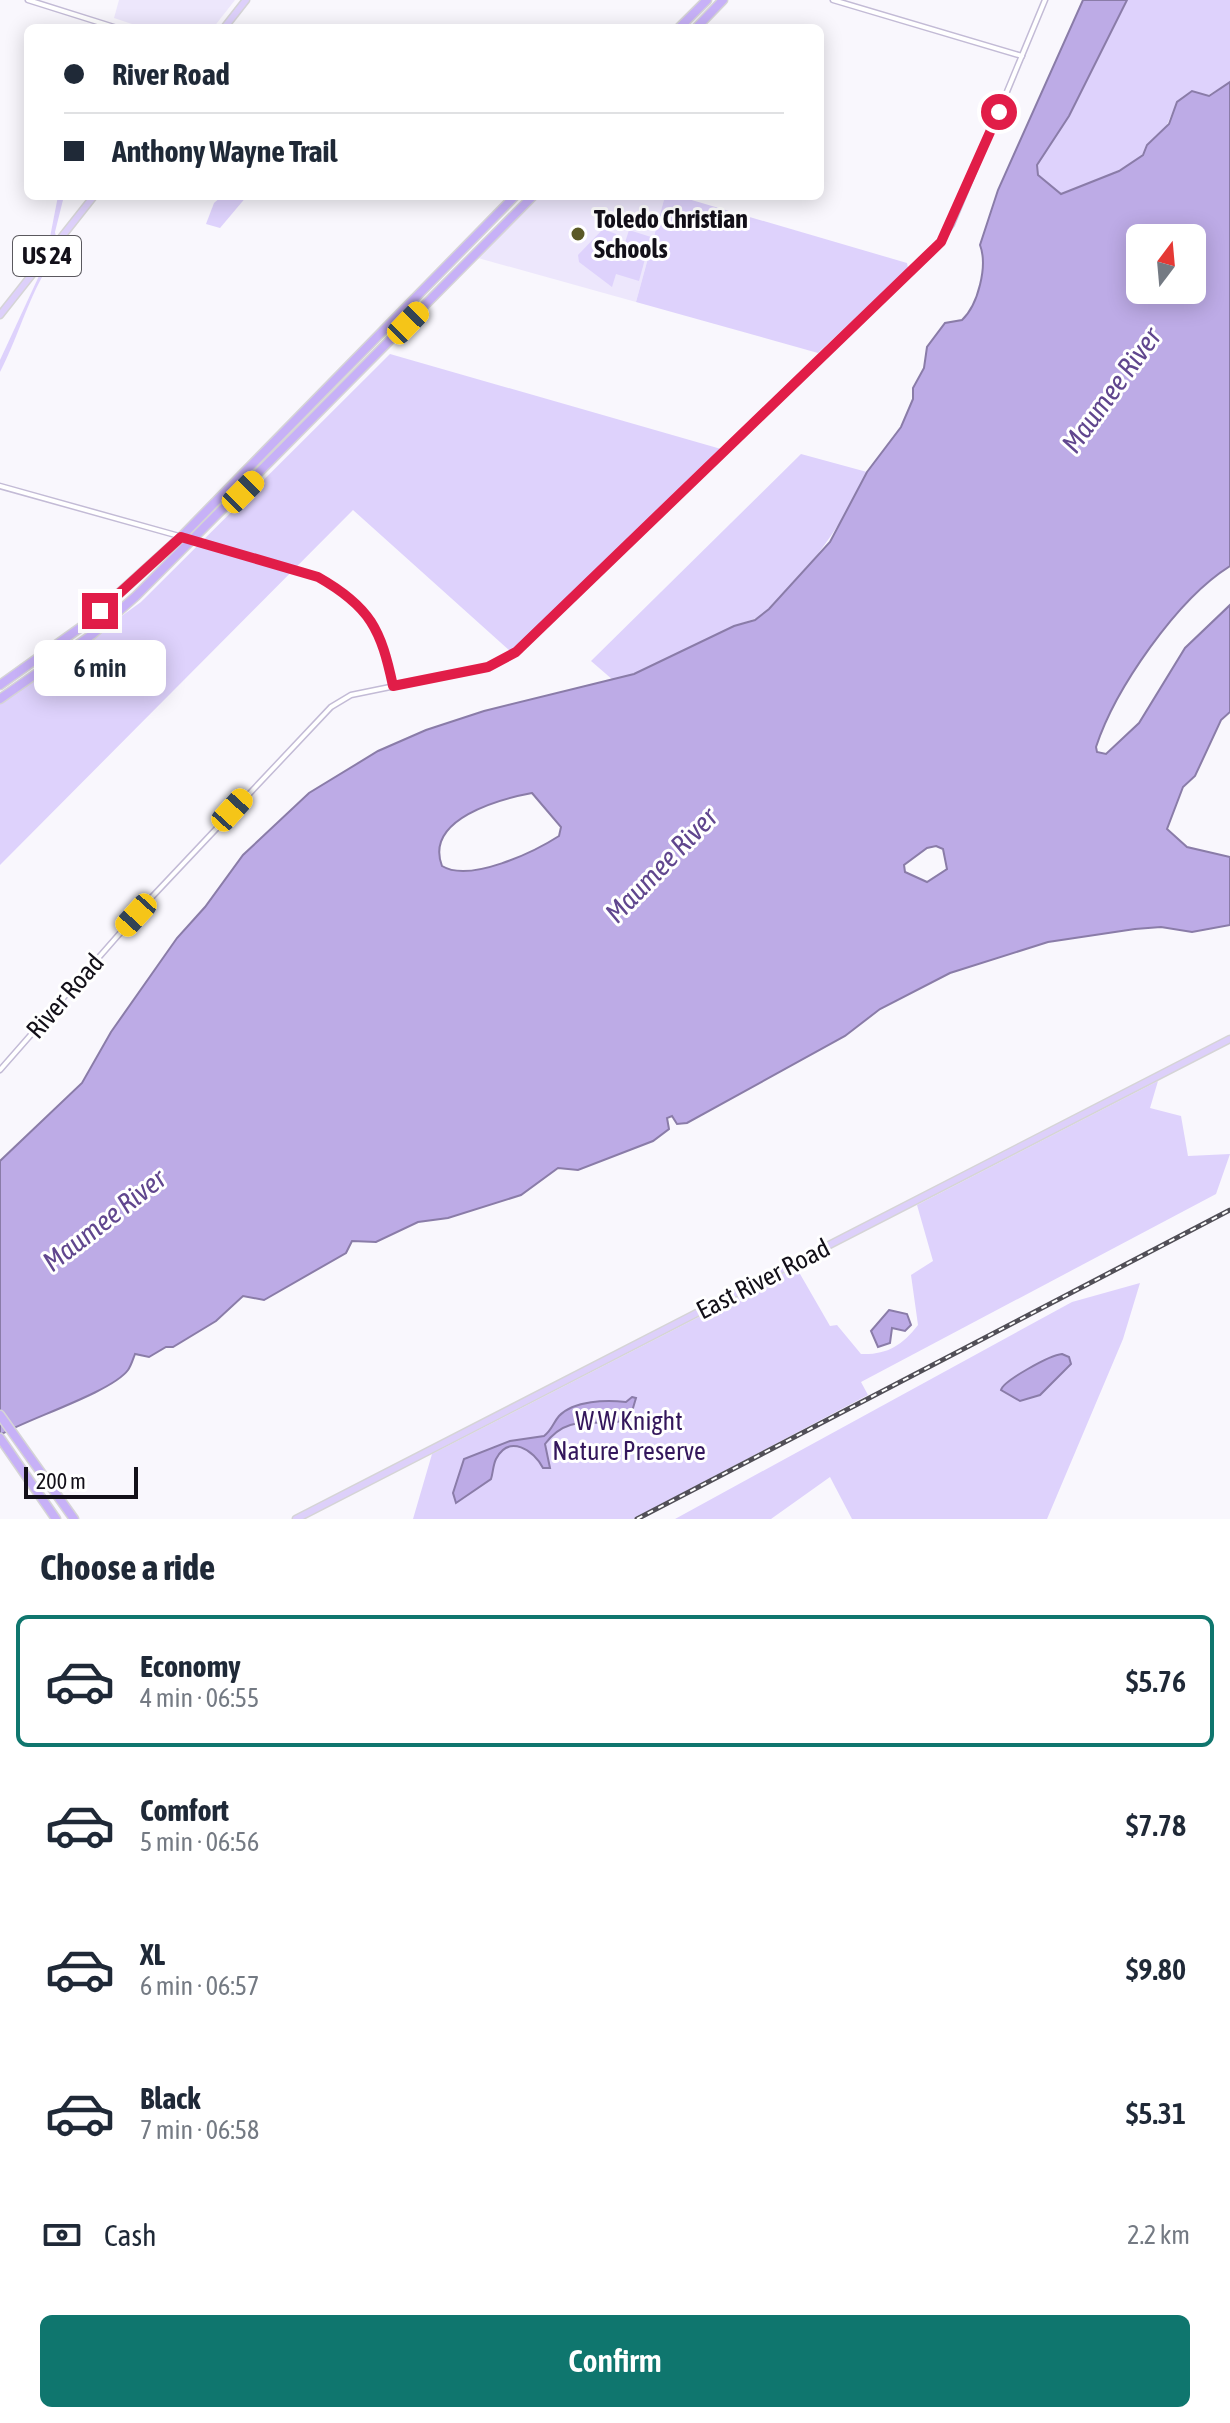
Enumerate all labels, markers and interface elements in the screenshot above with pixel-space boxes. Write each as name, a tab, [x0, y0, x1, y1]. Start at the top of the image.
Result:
text: River Road	[112, 57, 230, 91]
route start	[981, 94, 1017, 130]
text: Anthony Wayne Trail	[112, 134, 337, 168]
place label: Toledo Christian Schools	[594, 204, 748, 264]
north arrow	[1126, 224, 1206, 304]
map controls	[1126, 224, 1206, 304]
marker: Toledo Christian Schools	[569, 225, 587, 243]
road number: US 24	[13, 236, 81, 276]
car	[383, 297, 433, 349]
water label: Maumee River	[1055, 320, 1168, 459]
car	[218, 467, 268, 517]
route end	[82, 593, 118, 629]
callout: 6 min	[34, 639, 166, 695]
text: 6 min	[73, 653, 127, 683]
car	[207, 784, 257, 836]
water label: Maumee River	[598, 800, 725, 929]
car	[111, 889, 161, 941]
street label: River Road	[20, 948, 110, 1044]
water label: Maumee River	[36, 1161, 173, 1278]
street label: East River Road	[691, 1233, 835, 1325]
park label: W W Knight Nature Preserve	[552, 1406, 706, 1466]
scale bar	[24, 1463, 138, 1499]
text: 200 m	[36, 1468, 86, 1494]
text: Choose a ride	[40, 1546, 215, 1588]
icon: car	[44, 1645, 116, 1717]
text: Economy	[140, 1649, 241, 1683]
text: $5.76	[1126, 1664, 1186, 1698]
text: 4 min · 06:55	[140, 1683, 259, 1713]
icon: car	[44, 1789, 116, 1861]
text: Comfort	[140, 1793, 229, 1827]
text: $7.78	[1126, 1808, 1186, 1842]
text: 5 min · 06:56	[140, 1827, 259, 1857]
icon: car	[44, 1933, 116, 2005]
text: XL	[140, 1937, 165, 1971]
text: $9.80	[1126, 1952, 1186, 1986]
text: 6 min · 06:57	[140, 1971, 259, 2001]
icon: car	[44, 2077, 116, 2149]
text: Black	[140, 2081, 200, 2115]
text: $5.31	[1126, 2096, 1186, 2130]
text: 7 min · 06:58	[140, 2115, 259, 2145]
icon: cash	[40, 2213, 84, 2257]
text: Cash	[104, 2218, 157, 2252]
text: 2.2 km	[1127, 2220, 1190, 2250]
button: Confirm	[40, 2315, 1190, 2407]

